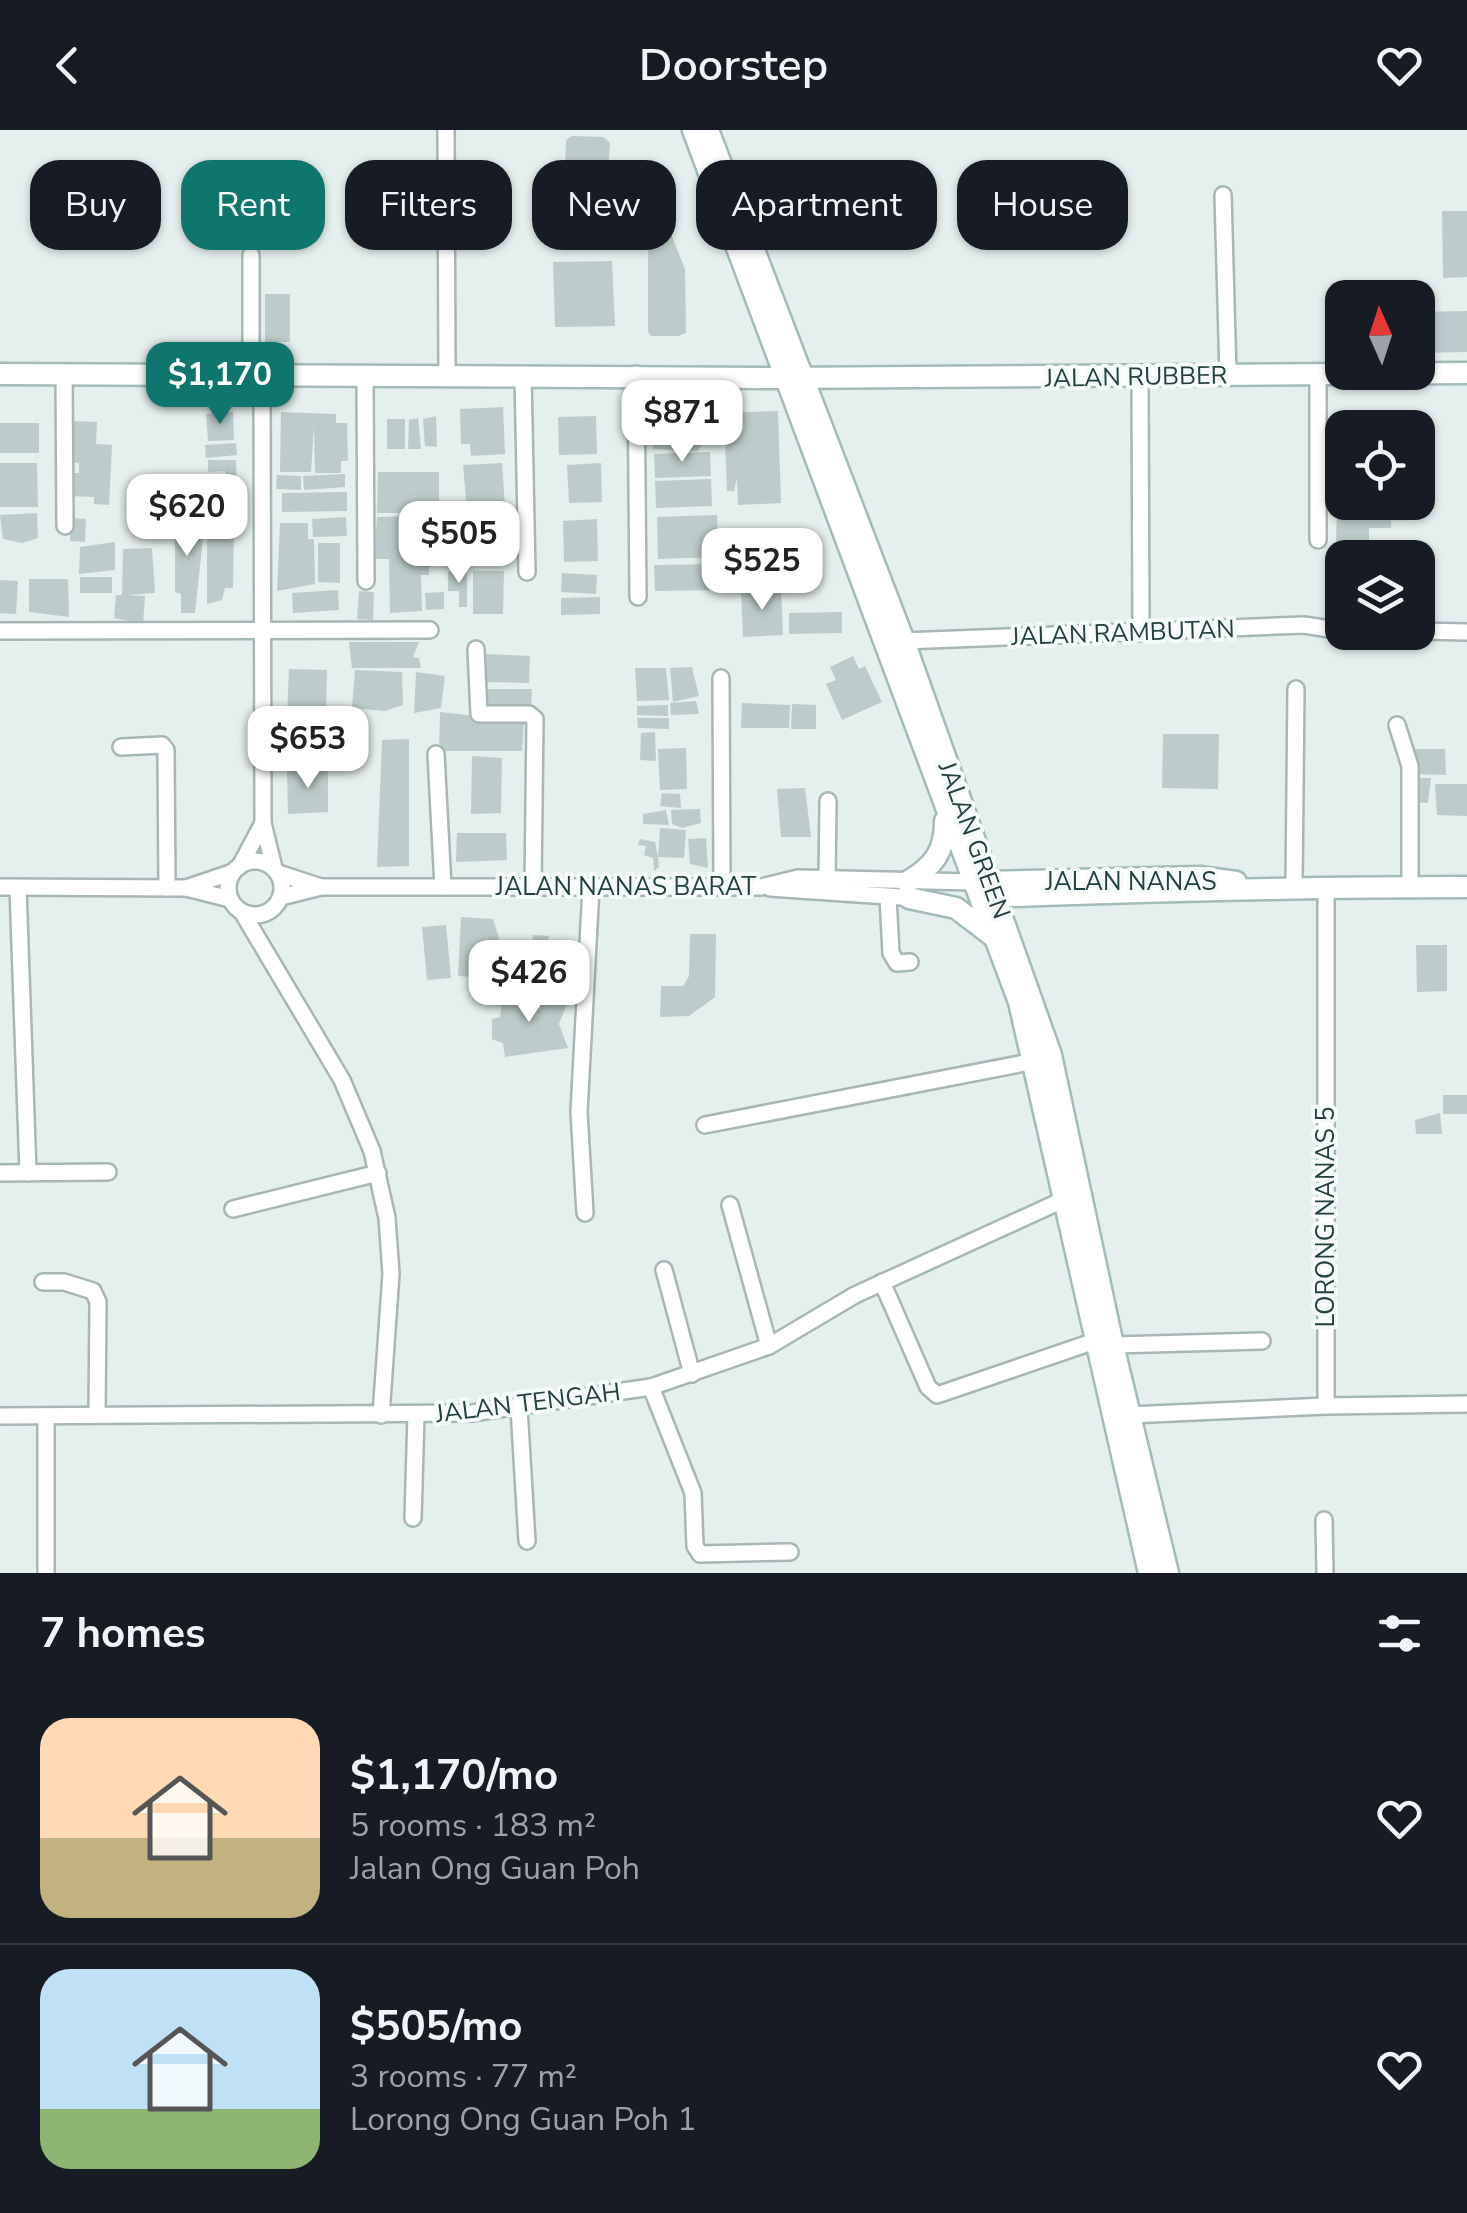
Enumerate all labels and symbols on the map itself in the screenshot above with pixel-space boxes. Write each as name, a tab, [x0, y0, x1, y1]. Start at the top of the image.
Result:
north arrow	[1325, 280, 1435, 390]
pin: $1,170	[139, 342, 301, 427]
street label: JALAN RUBBER	[1043, 358, 1228, 396]
pin: $871	[623, 380, 741, 465]
pin: $620	[128, 474, 246, 559]
pin: $505	[400, 501, 518, 586]
pin: $525	[703, 528, 821, 613]
street label: JALAN RAMBUTAN	[1010, 612, 1235, 654]
pin: $653	[249, 706, 367, 791]
street label: JALAN GREEN	[930, 756, 1018, 924]
street label: JALAN NANAS	[1044, 865, 1217, 899]
street label: JALAN NANAS BARAT	[495, 870, 756, 904]
pin: $426	[470, 940, 588, 1025]
street label: LORONG NANAS 5	[1309, 1107, 1343, 1327]
street label: JALAN TENGAH	[433, 1375, 623, 1431]

